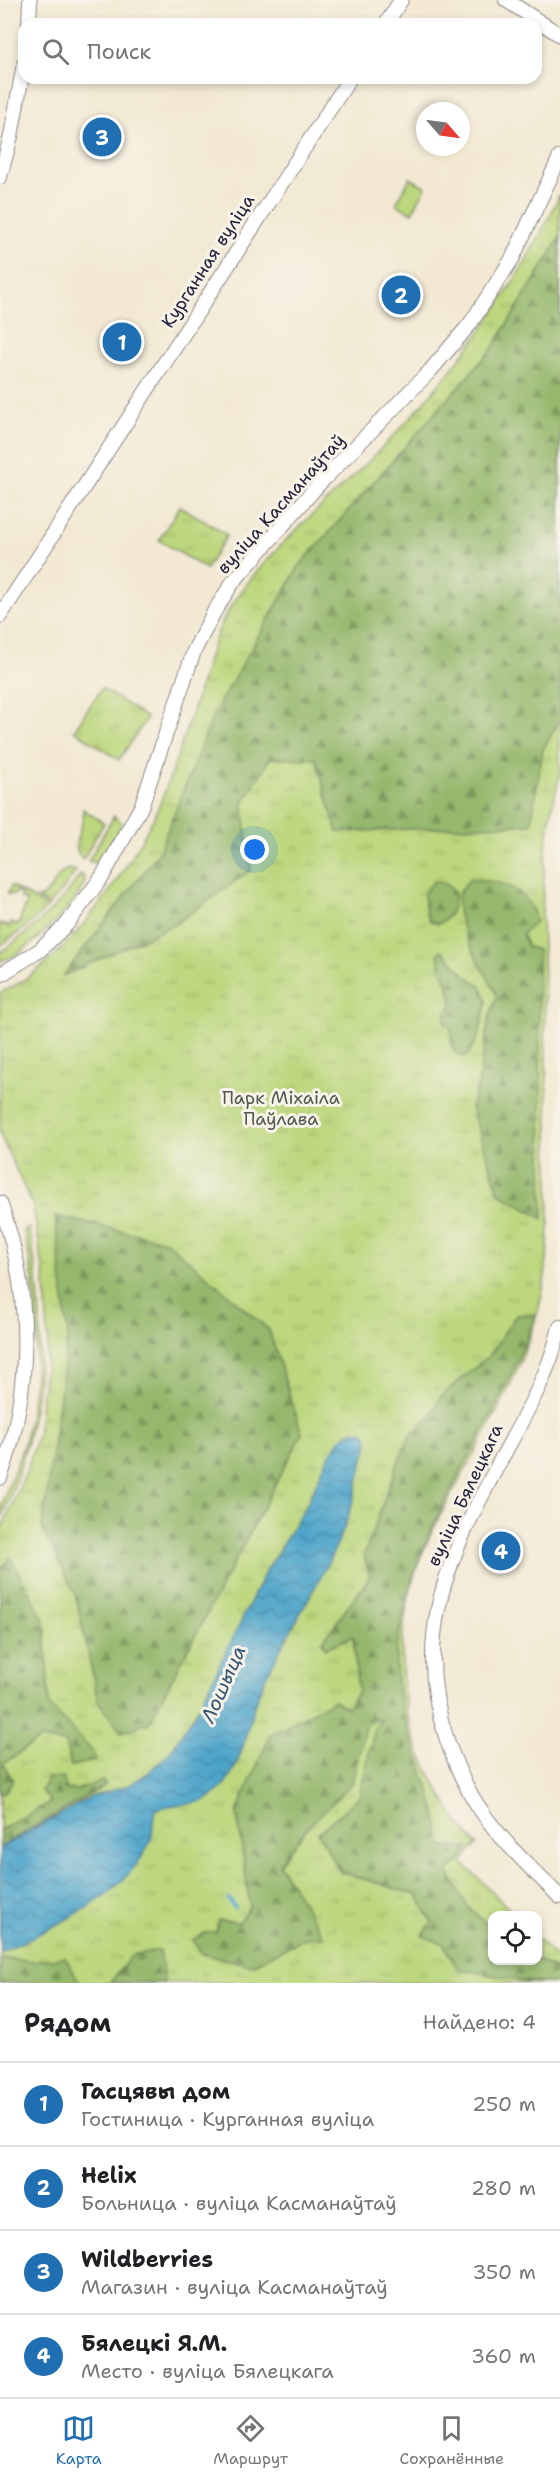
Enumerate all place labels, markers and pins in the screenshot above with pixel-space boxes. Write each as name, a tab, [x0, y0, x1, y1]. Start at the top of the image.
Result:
pin: 3	[82, 114, 122, 160]
pin: 2	[382, 272, 420, 318]
pin: 1	[102, 320, 142, 364]
pin: 4	[482, 1528, 520, 1574]

